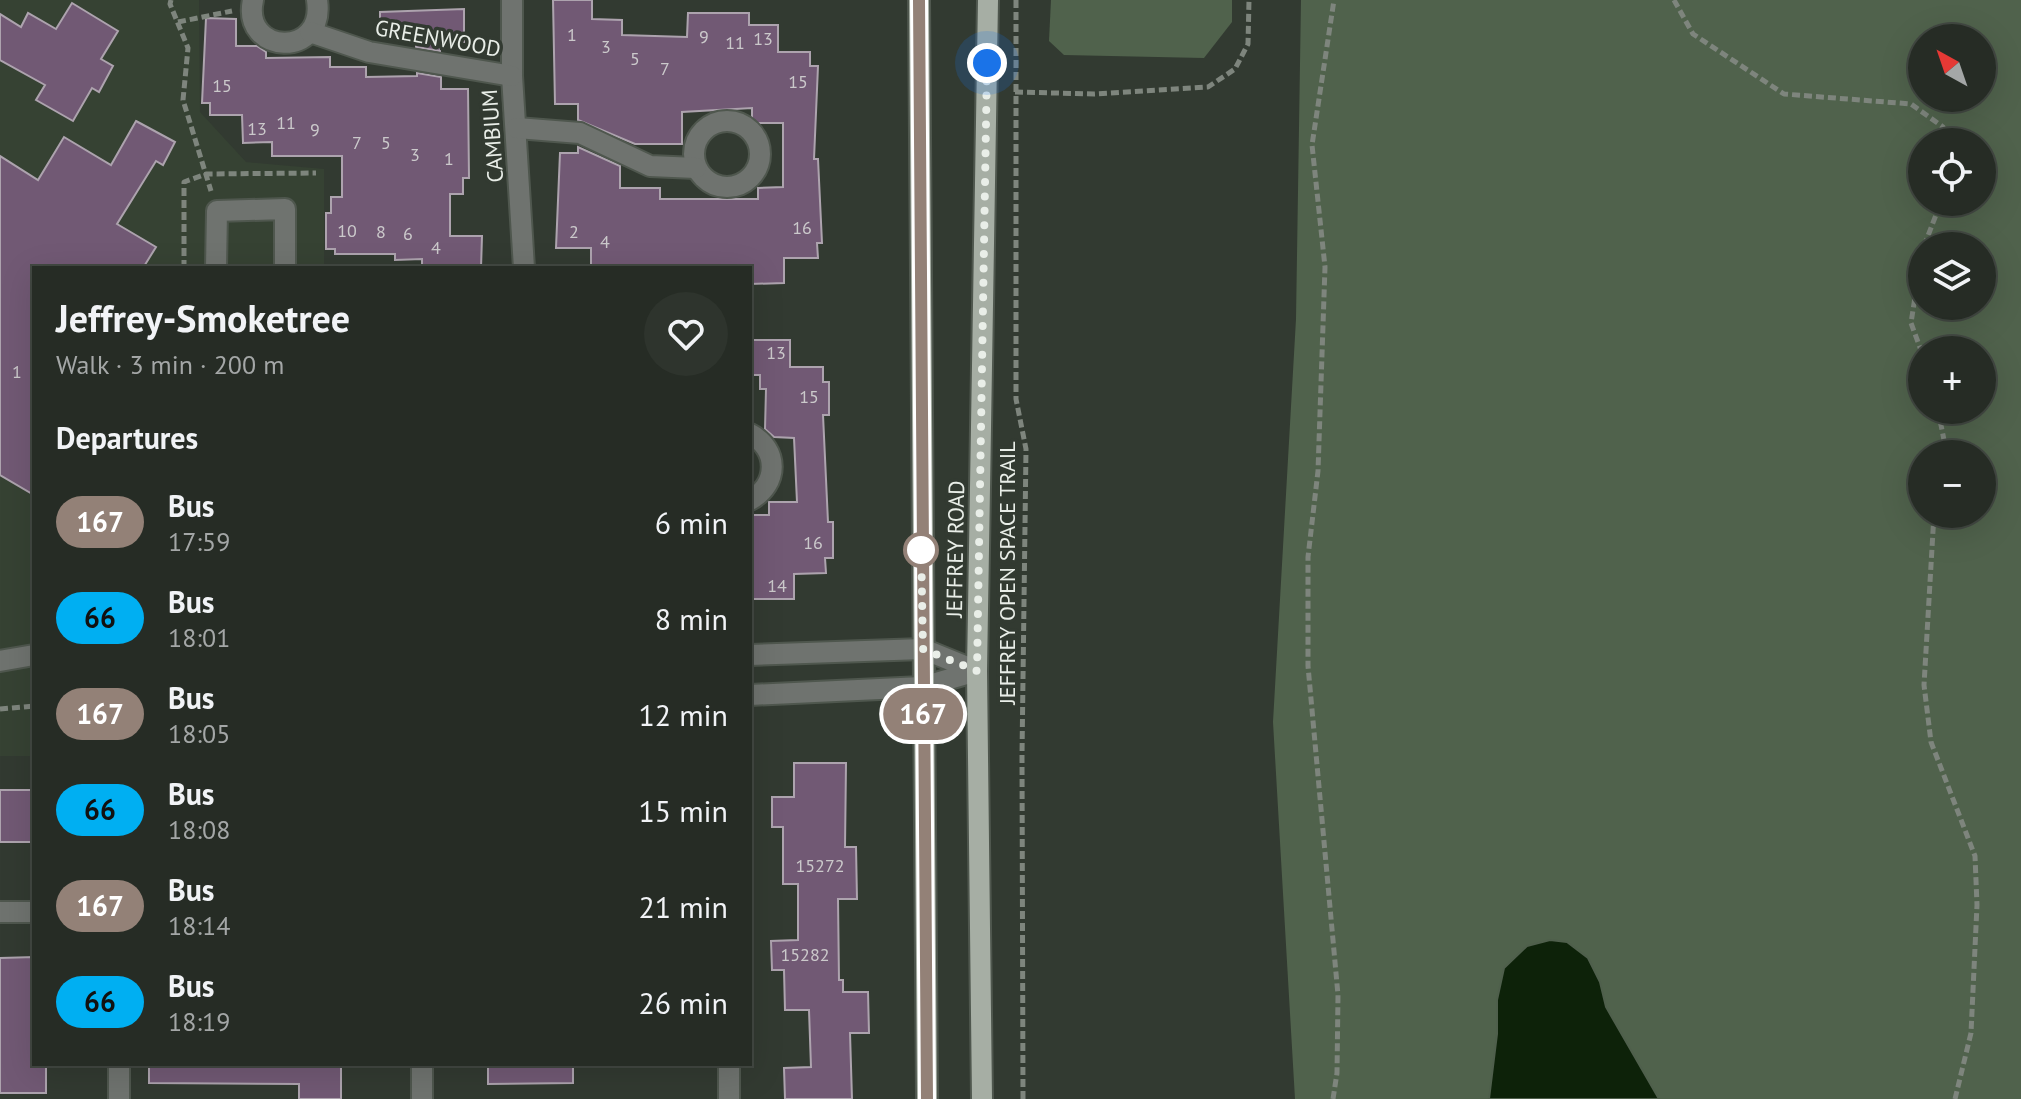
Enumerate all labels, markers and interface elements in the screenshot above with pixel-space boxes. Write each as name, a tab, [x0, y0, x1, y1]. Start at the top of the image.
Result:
street label: GREENWOOD	[373, 13, 503, 63]
house number: 1	[567, 23, 577, 46]
north arrow	[1908, 24, 1996, 112]
map controls	[1908, 24, 1996, 528]
house number: 9	[699, 25, 709, 48]
house number: 13	[753, 27, 773, 50]
house number: 11	[725, 31, 745, 54]
house number: 3	[601, 35, 611, 58]
your location	[967, 43, 1007, 83]
house number: 5	[630, 47, 640, 70]
house number: 7	[660, 57, 670, 80]
house number: 15	[788, 70, 808, 93]
house number: 15	[212, 74, 232, 97]
street label: CAMBIUM	[475, 89, 509, 183]
house number: 11	[276, 111, 296, 134]
house number: 13	[247, 117, 267, 140]
house number: 9	[310, 118, 320, 141]
button: locate	[1908, 128, 1996, 216]
house number: 7	[352, 131, 362, 154]
house number: 5	[381, 131, 391, 154]
house number: 3	[410, 143, 420, 166]
house number: 1	[444, 147, 454, 170]
house number: 16	[792, 216, 812, 239]
house number: 10	[337, 219, 357, 242]
house number: 8	[376, 220, 386, 243]
house number: 2	[569, 220, 579, 243]
house number: 6	[403, 222, 413, 245]
house number: 4	[600, 230, 610, 253]
button: layers	[1908, 232, 1996, 320]
house number: 4	[431, 236, 441, 259]
button: heart	[644, 292, 728, 376]
text: Jeffrey-Smoketree	[56, 293, 350, 342]
button: +	[1908, 336, 1996, 424]
house number: 13	[766, 341, 786, 364]
text: Walk · 3 min · 200 m	[56, 348, 284, 381]
house number: 1	[12, 360, 22, 383]
house number: 15	[799, 385, 819, 408]
text: Departures	[56, 418, 198, 457]
button: −	[1908, 440, 1996, 528]
street label: JEFFREY OPEN SPACE TRAIL	[993, 441, 1021, 706]
street label: JEFFREY ROAD	[940, 480, 970, 619]
text: Bus	[168, 486, 215, 525]
text: 167	[76, 503, 124, 540]
text: 6 min	[655, 503, 728, 542]
text: 17:59	[168, 525, 230, 558]
house number: 16	[803, 531, 823, 554]
unlabelled marker	[904, 533, 938, 567]
house number: 14	[767, 574, 787, 597]
text: Bus	[168, 582, 215, 621]
text: 66	[84, 599, 116, 636]
text: 8 min	[655, 599, 728, 638]
text: 18:01	[168, 621, 230, 654]
text: Bus	[168, 678, 215, 717]
line badge: 167	[877, 688, 969, 740]
text: 167	[76, 695, 124, 732]
text: 12 min	[638, 695, 728, 734]
text: 167	[899, 695, 947, 732]
text: 18:05	[168, 717, 230, 750]
text: Bus	[168, 774, 215, 813]
text: 66	[84, 791, 116, 828]
text: 15 min	[638, 791, 728, 830]
text: 18:08	[168, 813, 230, 846]
house number: 15272	[795, 854, 845, 877]
text: Bus	[168, 870, 215, 909]
text: 167	[76, 887, 124, 924]
text: 21 min	[638, 887, 728, 926]
text: 18:14	[168, 909, 230, 942]
house number: 15282	[780, 943, 830, 966]
text: Bus	[168, 966, 215, 1005]
text: 66	[84, 983, 116, 1020]
text: 26 min	[638, 983, 728, 1022]
text: 18:19	[168, 1005, 230, 1038]

